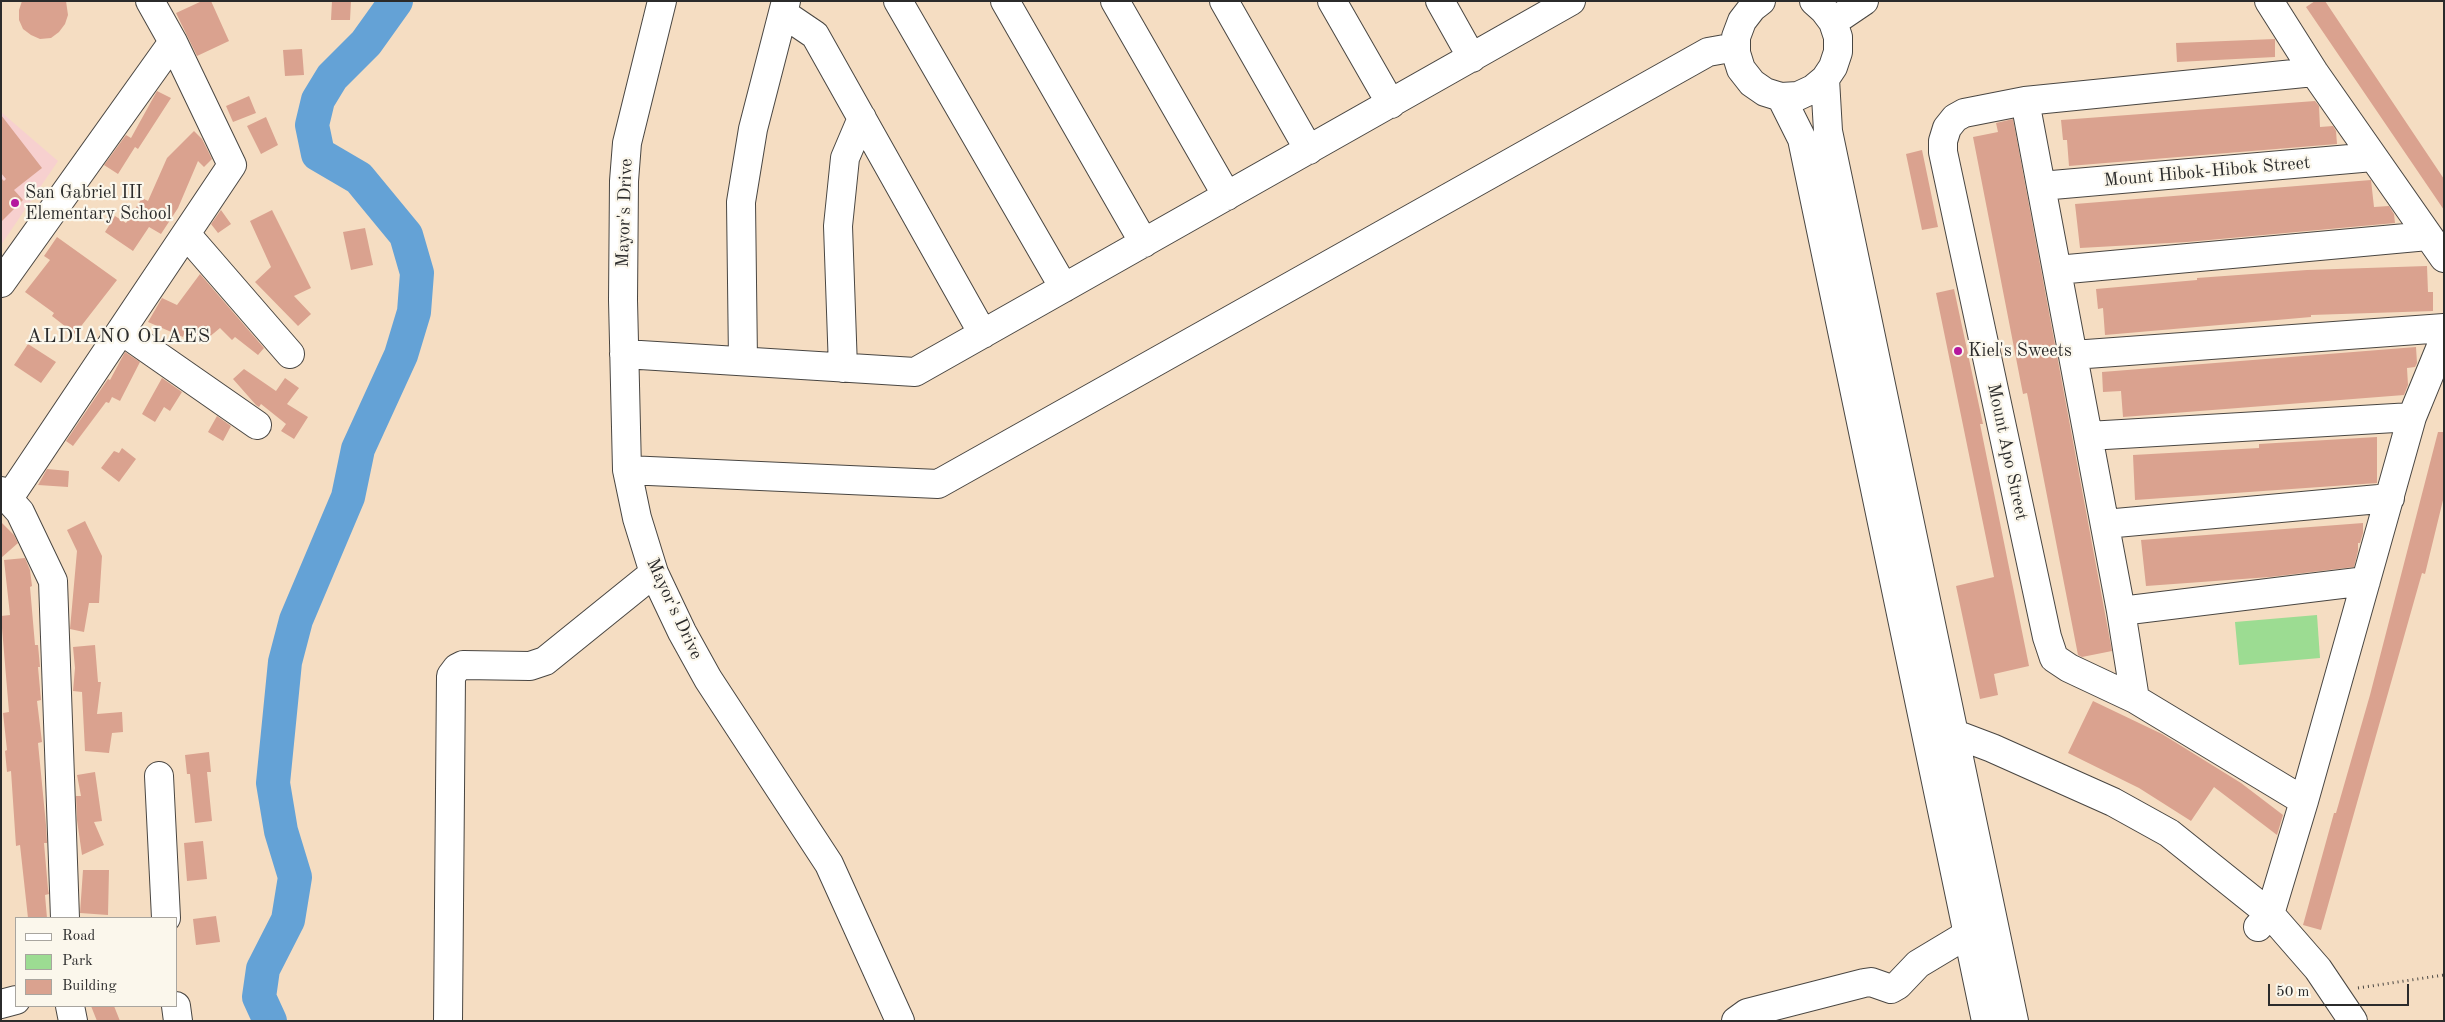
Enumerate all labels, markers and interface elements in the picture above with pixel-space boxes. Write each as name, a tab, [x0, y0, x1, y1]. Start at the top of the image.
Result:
street label: Mount Hibok-Hibok Street	[2103, 152, 2311, 192]
street label: Mayor's Drive	[612, 158, 638, 268]
place label: San Gabriel III Elementary School	[25, 182, 172, 224]
marker: San Gabriel III Elementary School	[9, 197, 21, 209]
district label: ALDIANO OLAES	[25, 325, 213, 349]
place label: Kiel's Sweets	[1968, 340, 2072, 362]
marker: Kiel's Sweets	[1952, 345, 1964, 357]
street label: Mount Apo Street	[1982, 382, 2032, 522]
street label: Mayor's Drive	[641, 555, 707, 663]
legend	[15, 917, 178, 1007]
text: Road	[62, 929, 95, 944]
text: Park	[62, 954, 93, 969]
scale bar	[2270, 974, 2411, 1006]
text: Building	[62, 979, 117, 994]
text: 50 m	[2276, 985, 2310, 1000]

